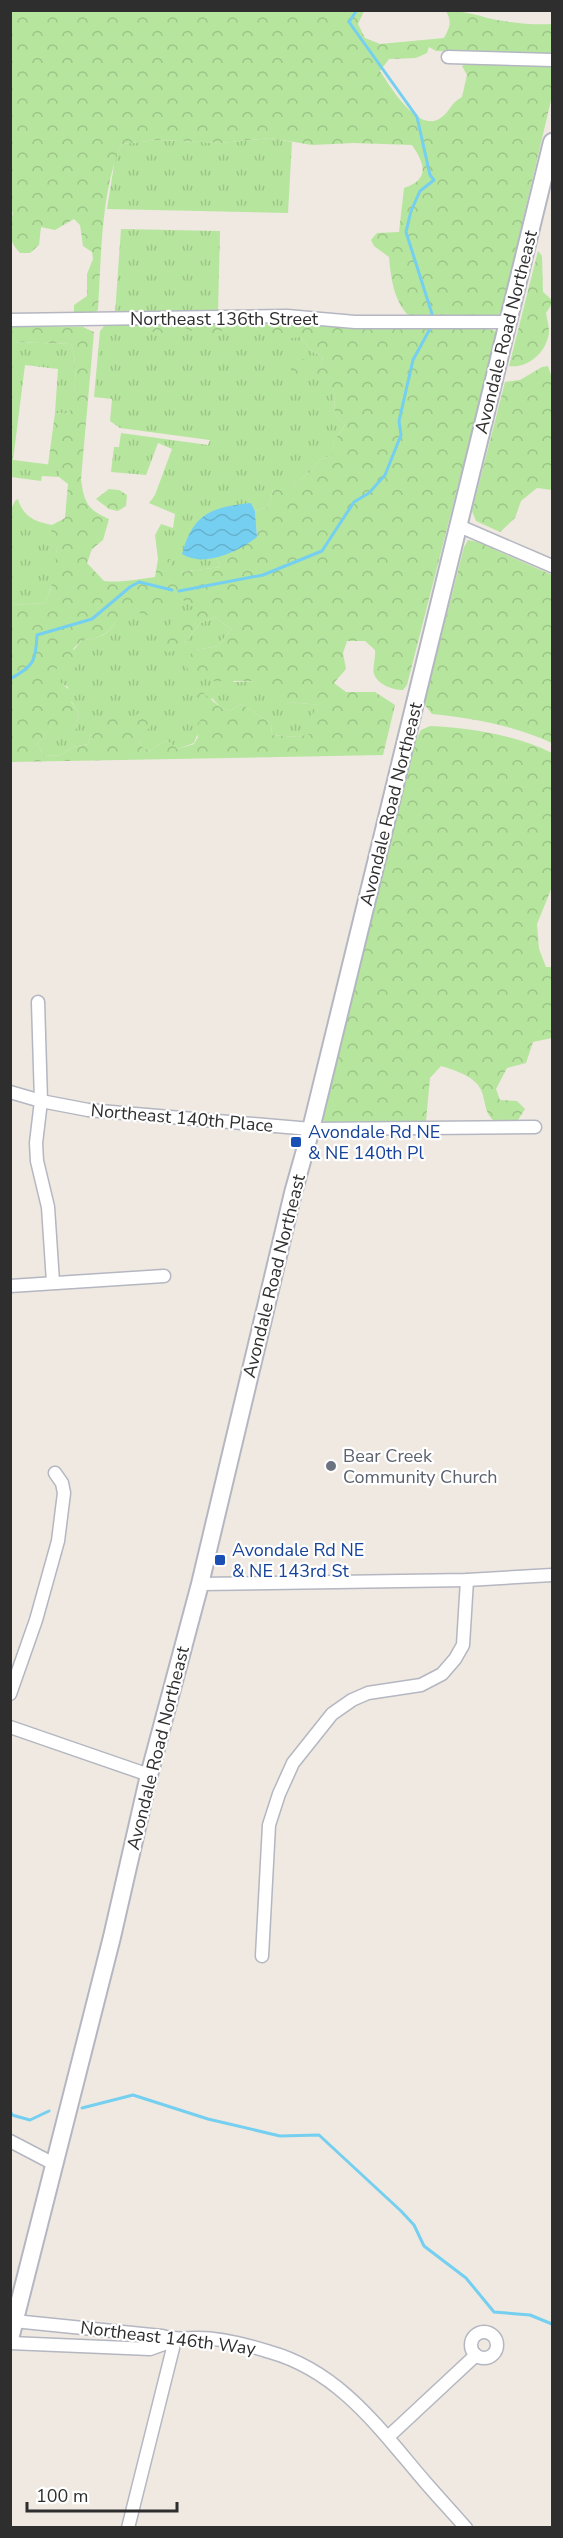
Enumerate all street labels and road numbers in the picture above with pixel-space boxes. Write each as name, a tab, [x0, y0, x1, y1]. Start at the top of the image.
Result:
street label: Avondale Road Northeast	[469, 227, 543, 436]
street label: Northeast 136th Street	[130, 307, 319, 331]
street label: Avondale Road Northeast	[354, 699, 428, 908]
street label: Northeast 140th Place	[90, 1098, 274, 1138]
street label: Avondale Road Northeast	[237, 1171, 311, 1380]
street label: Avondale Road Northeast	[121, 1643, 195, 1852]
street label: Northeast 146th Way	[79, 2315, 258, 2361]

